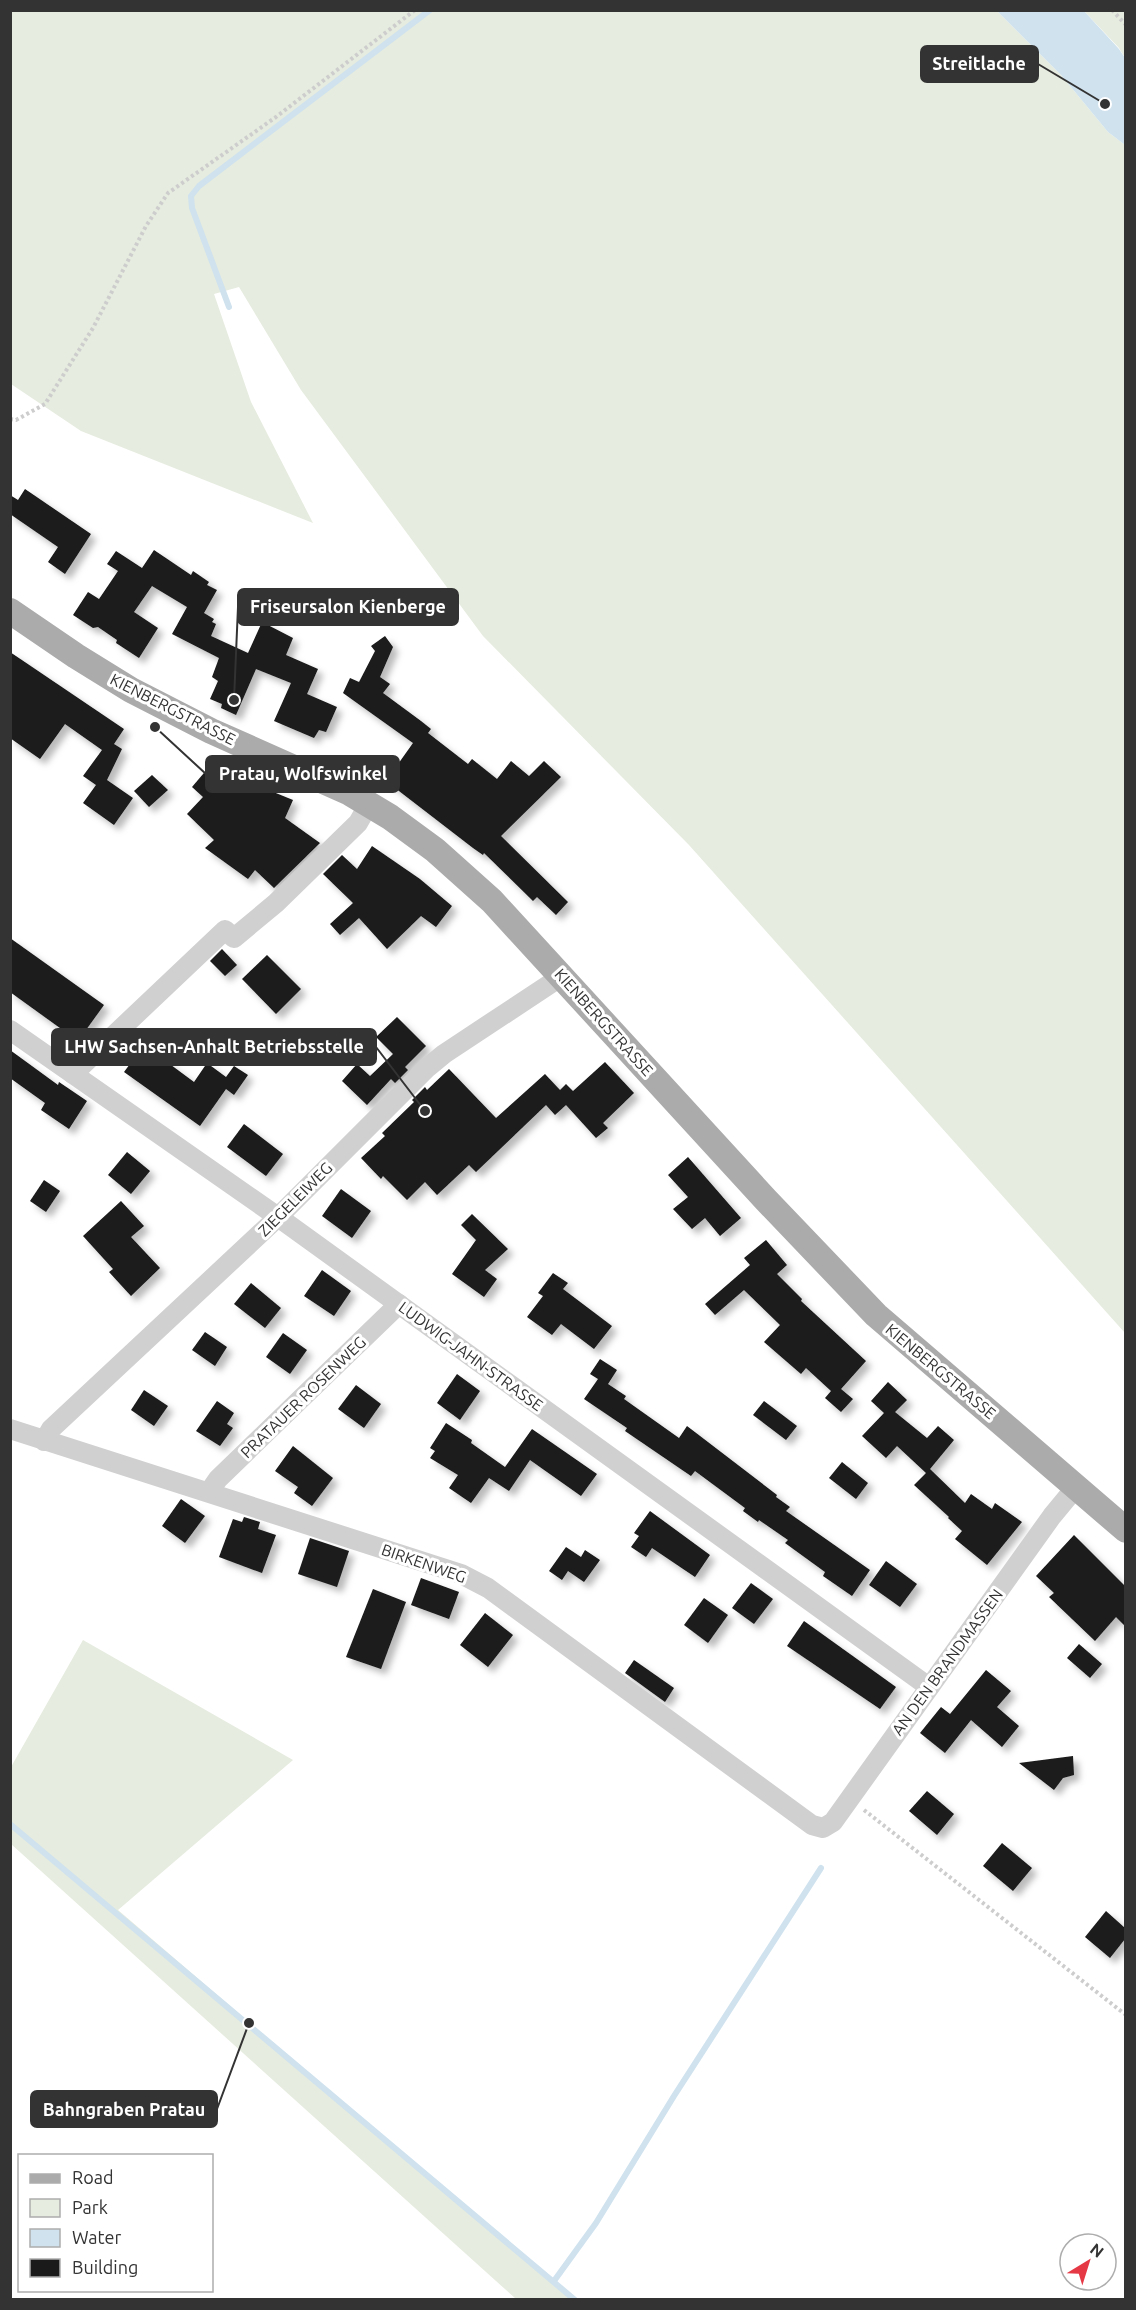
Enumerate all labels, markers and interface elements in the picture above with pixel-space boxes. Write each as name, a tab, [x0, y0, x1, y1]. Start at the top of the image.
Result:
callout: Streitlache	[921, 46, 1038, 82]
text: Streitlache	[932, 53, 1026, 73]
callout: Friseursalon Kienberge	[238, 589, 458, 625]
text: Friseursalon Kienberge	[250, 596, 446, 616]
street label: KIENBERGSTRASSE	[107, 670, 239, 748]
callout: Pratau, Wolfswinkel	[206, 756, 399, 792]
text: Pratau, Wolfswinkel	[219, 763, 388, 783]
street label: KIENBERGSTRASSE	[551, 965, 657, 1079]
callout: LHW Sachsen-Anhalt Betriebsstelle	[52, 1029, 376, 1065]
text: LHW Sachsen-Anhalt Betriebsstelle	[64, 1036, 364, 1056]
street label: ZIEGELEIWEG	[254, 1158, 336, 1240]
street label: LUDWIG-JAHN-STRASSE	[396, 1298, 546, 1414]
street label: KIENBERGSTRASSE	[882, 1320, 1000, 1422]
street label: PRATAUER ROSENWEG	[237, 1333, 369, 1461]
street label: BIRKENWEG	[379, 1540, 469, 1586]
street label: AN DEN BRANDMASSEN	[888, 1585, 1006, 1739]
callout: Bahngraben Pratau	[31, 2091, 217, 2127]
text: Bahngraben Pratau	[43, 2099, 205, 2119]
legend	[18, 2154, 213, 2292]
text: Road	[72, 2167, 114, 2187]
text: Park	[72, 2197, 108, 2217]
text: Water	[72, 2227, 122, 2247]
north arrow	[1058, 2232, 1118, 2292]
text: N	[1087, 2239, 1107, 2261]
text: Building	[72, 2257, 138, 2277]

